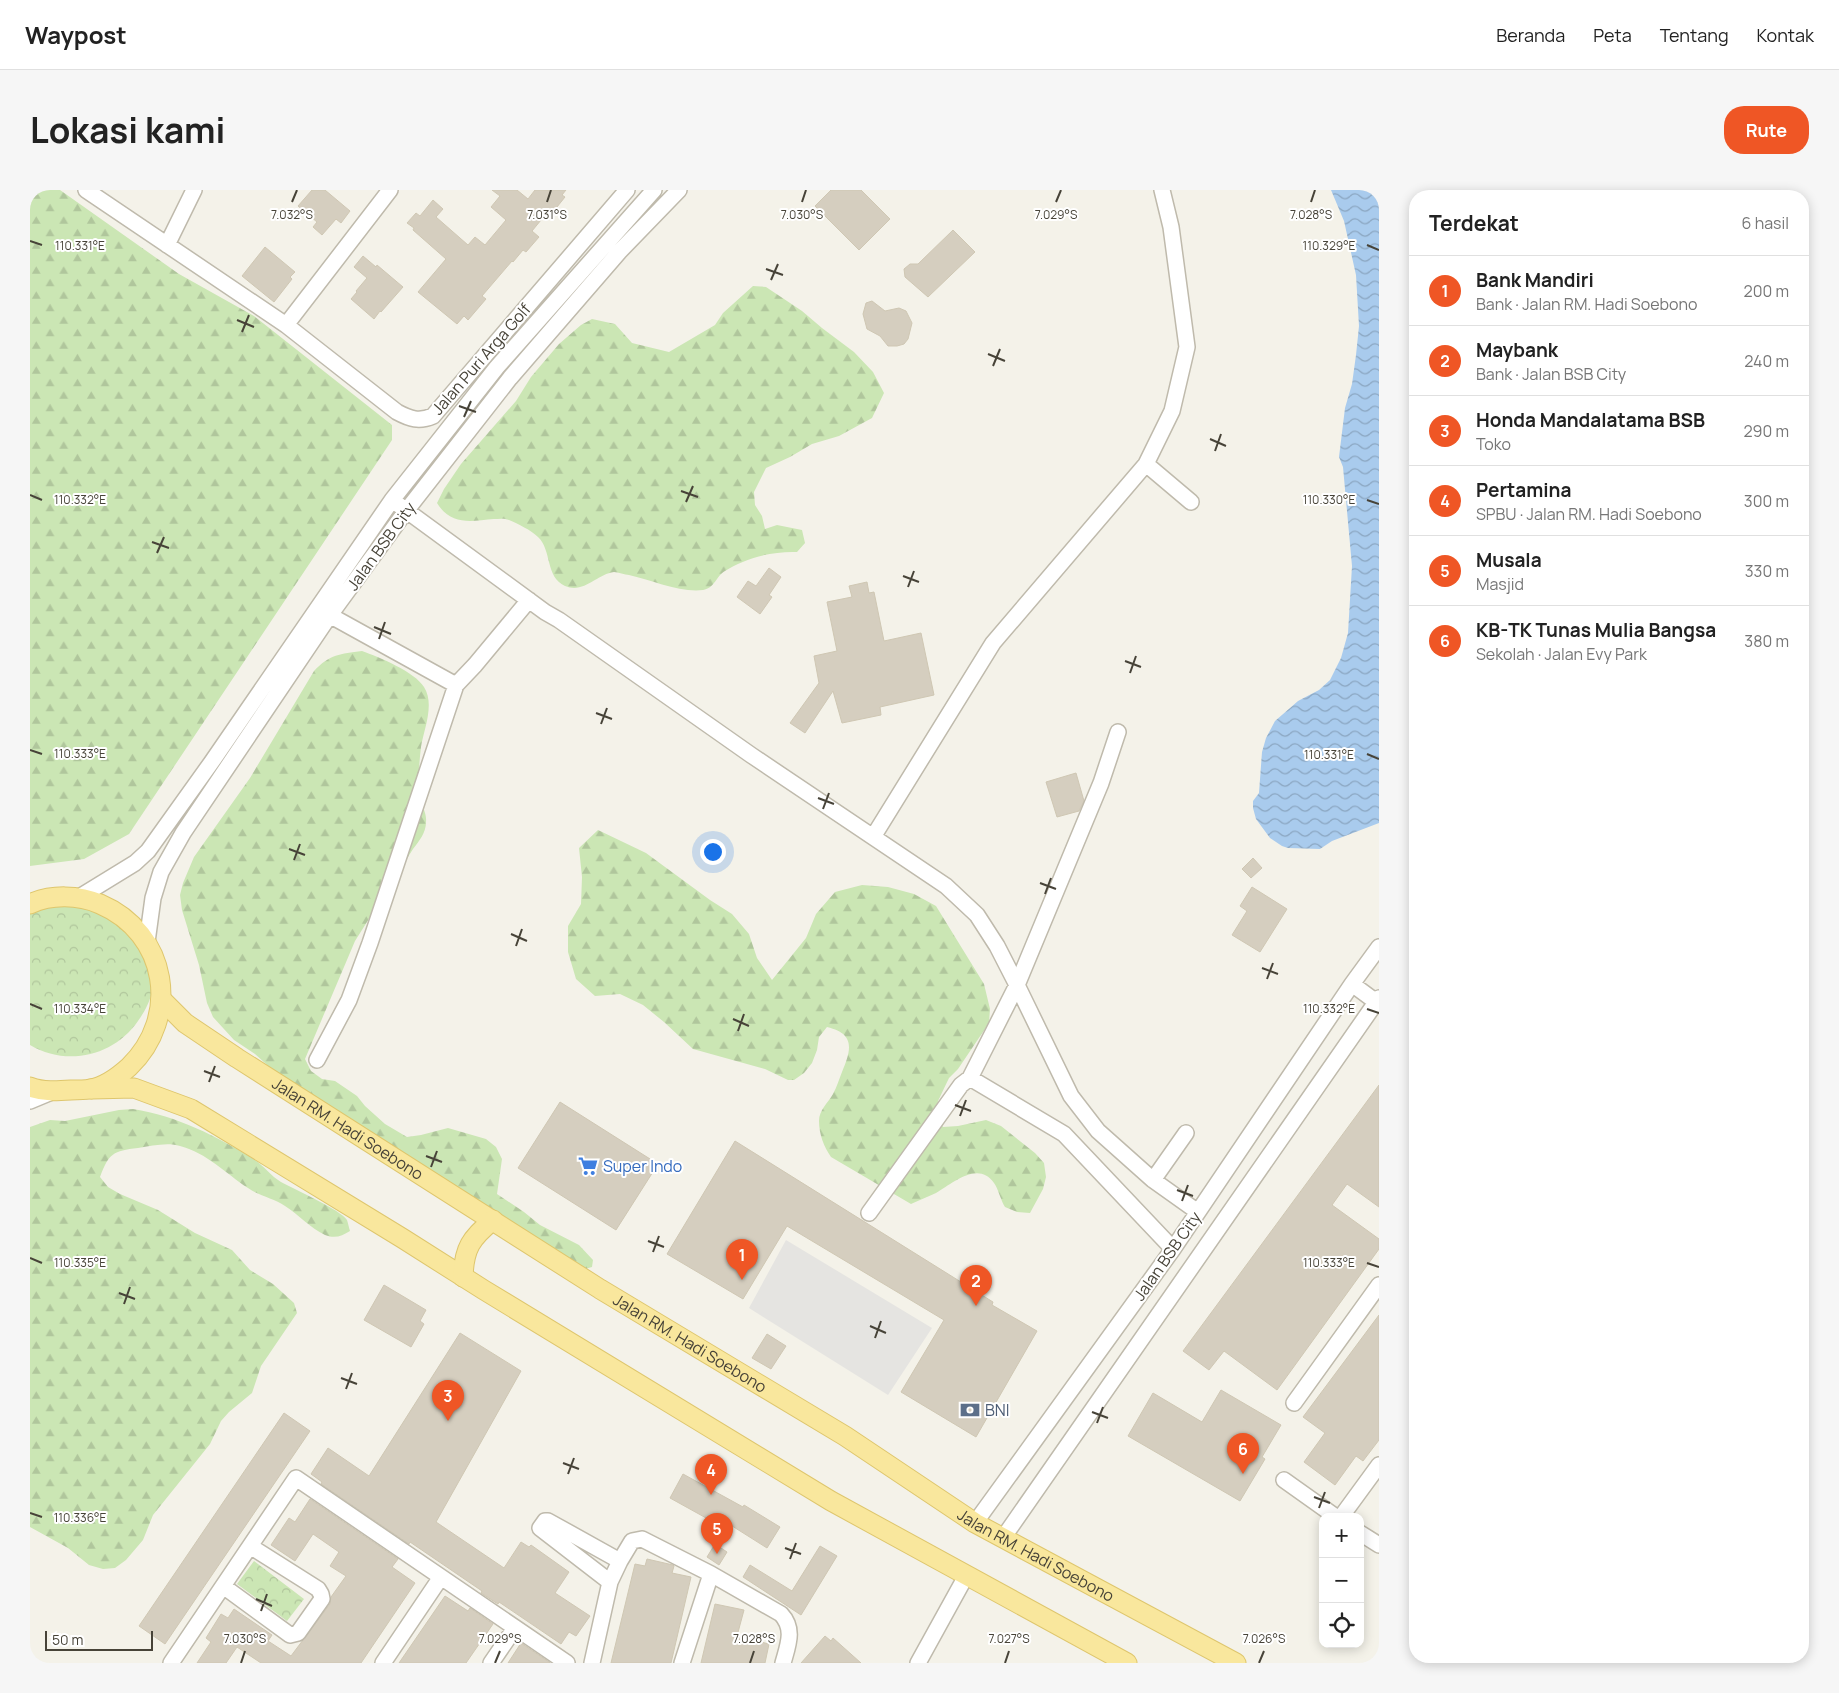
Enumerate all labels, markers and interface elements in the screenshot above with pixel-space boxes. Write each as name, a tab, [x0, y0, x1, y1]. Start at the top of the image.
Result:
text: Waypost	[25, 18, 127, 51]
text: Beranda	[1496, 23, 1565, 47]
text: Peta	[1593, 23, 1632, 47]
text: Tentang	[1660, 23, 1729, 47]
text: Kontak	[1757, 23, 1814, 47]
text: Lokasi kami	[30, 106, 225, 154]
button: Rute	[1724, 106, 1809, 154]
text: 7.032°S	[271, 206, 313, 223]
text: 7.031°S	[527, 206, 567, 223]
text: 7.030°S	[781, 206, 823, 223]
text: 7.029°S	[1035, 206, 1077, 223]
text: 7.028°S	[1290, 206, 1332, 223]
text: Terdekat	[1429, 209, 1519, 237]
text: 6 hasil	[1742, 212, 1789, 234]
text: 110.331°E	[55, 237, 105, 254]
text: 110.329°E	[1303, 237, 1356, 254]
text: Bank Mandiri	[1476, 267, 1594, 293]
text: 1	[1441, 280, 1449, 302]
text: 200 m	[1744, 280, 1789, 302]
text: Bank · Jalan RM. Hadi Soebono	[1476, 293, 1697, 315]
street label: Jalan Puri Arga Golf	[427, 298, 536, 419]
text: Maybank	[1476, 337, 1558, 363]
text: 2	[1440, 350, 1450, 372]
text: 240 m	[1744, 350, 1789, 372]
text: Bank · Jalan BSB City	[1476, 363, 1626, 385]
text: Honda Mandalatama BSB	[1476, 407, 1705, 433]
text: 3	[1440, 420, 1450, 442]
text: 290 m	[1743, 420, 1789, 442]
text: Toko	[1476, 433, 1511, 455]
text: Pertamina	[1476, 477, 1571, 503]
text: 4	[1440, 490, 1450, 512]
text: 300 m	[1744, 490, 1789, 512]
text: 110.332°E	[54, 491, 106, 508]
text: 110.330°E	[1303, 491, 1355, 508]
street label: Jalan BSB City	[342, 497, 421, 595]
text: SPBU · Jalan RM. Hadi Soebono	[1476, 503, 1702, 525]
text: Musala	[1476, 547, 1542, 573]
text: 5	[1440, 560, 1450, 582]
text: 330 m	[1745, 560, 1789, 582]
text: Masjid	[1476, 573, 1524, 595]
text: KB-TK Tunas Mulia Bangsa	[1476, 617, 1716, 643]
text: 6	[1440, 630, 1450, 652]
text: 380 m	[1744, 630, 1789, 652]
text: Sekolah · Jalan Evy Park	[1476, 643, 1647, 665]
text: 110.333°E	[54, 745, 106, 762]
text: 110.331°E	[1304, 746, 1354, 763]
your location	[700, 839, 726, 865]
text: 110.334°E	[54, 1000, 106, 1017]
text: 110.332°E	[1303, 1000, 1355, 1017]
street label: Jalan RM. Hadi Soebono	[268, 1072, 428, 1185]
supermarket icon: Super Indo	[577, 1155, 599, 1177]
place label: Super Indo	[603, 1155, 682, 1177]
street label: Jalan BSB City	[1128, 1207, 1206, 1305]
pin: 1	[726, 1239, 758, 1280]
text: 110.335°E	[54, 1254, 106, 1271]
text: 110.333°E	[1303, 1254, 1355, 1271]
pin: 2	[960, 1265, 992, 1306]
street label: Jalan RM. Hadi Soebono	[609, 1289, 771, 1398]
pin: 3	[432, 1380, 464, 1421]
bank icon: BNI	[959, 1399, 981, 1421]
place label: BNI	[985, 1399, 1010, 1421]
pin: 6	[1227, 1433, 1259, 1474]
pin: 4	[695, 1454, 727, 1495]
street label: Jalan RM. Hadi Soebono	[953, 1503, 1118, 1607]
text: 110.336°E	[54, 1509, 106, 1526]
pin: 5	[701, 1513, 733, 1554]
map controls	[1319, 1513, 1364, 1648]
button: +	[1319, 1513, 1364, 1558]
button: −	[1319, 1558, 1364, 1603]
button: locate	[1319, 1603, 1364, 1648]
scale bar	[45, 1628, 152, 1651]
text: 50 m	[52, 1630, 83, 1649]
text: 7.030°S	[224, 1630, 266, 1647]
text: 7.029°S	[479, 1630, 521, 1647]
text: 7.028°S	[733, 1630, 775, 1647]
text: 7.027°S	[988, 1630, 1030, 1647]
text: 7.026°S	[1243, 1630, 1285, 1647]

